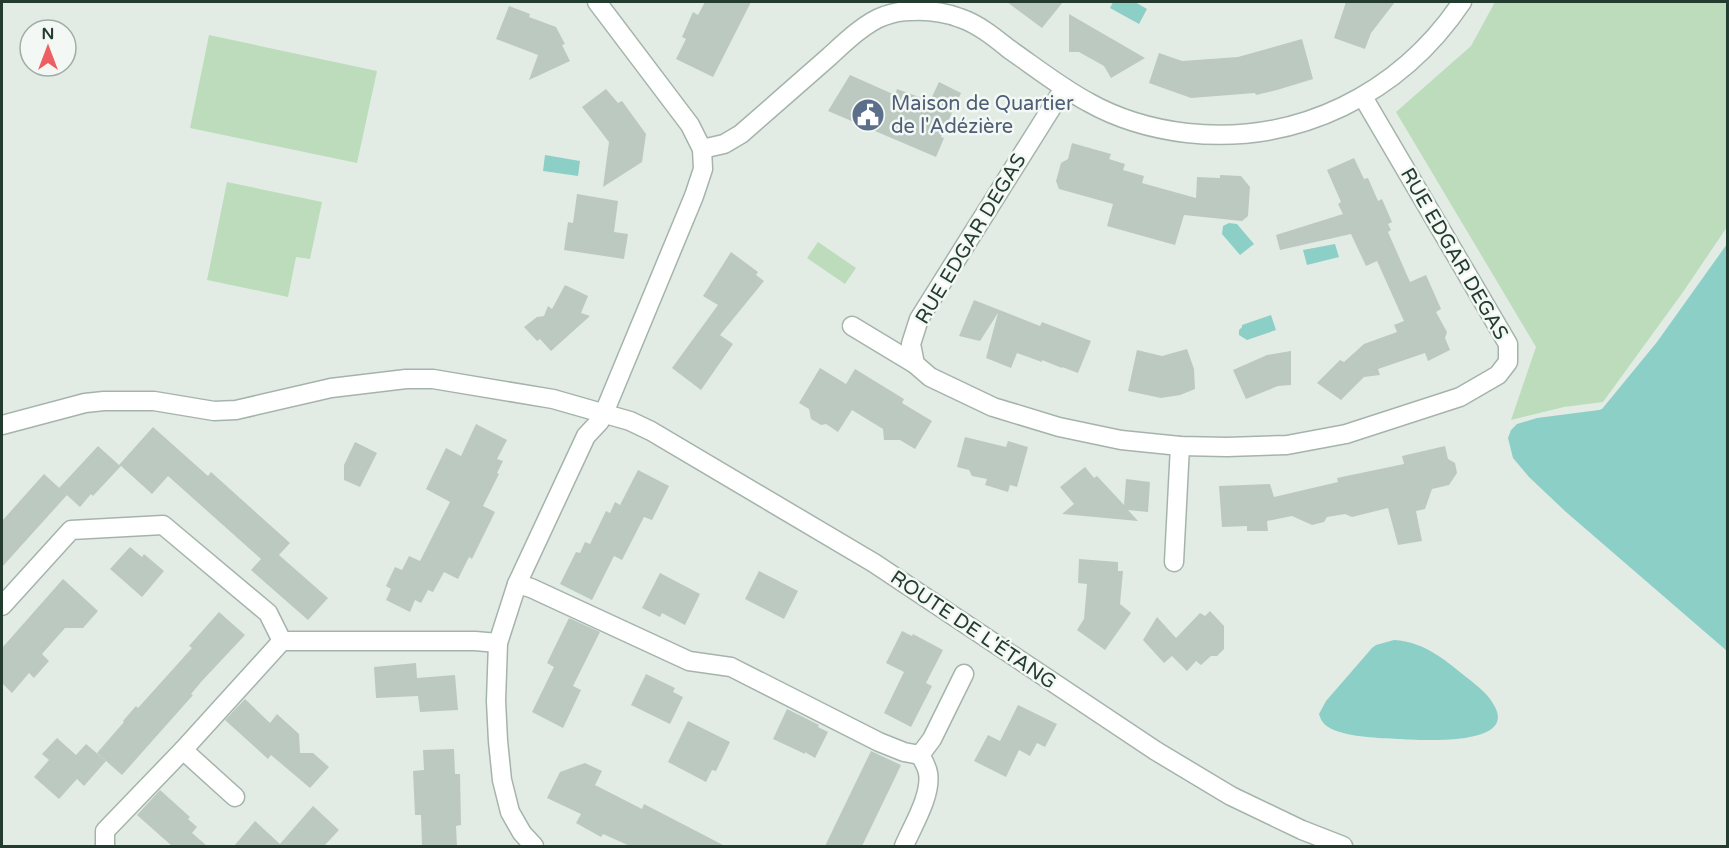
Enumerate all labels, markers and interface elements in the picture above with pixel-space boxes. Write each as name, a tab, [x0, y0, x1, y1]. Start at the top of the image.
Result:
north arrow	[18, 18, 78, 78]
text: N	[42, 24, 54, 44]
place label: Maison de Quartier de l'Adézière	[891, 92, 1074, 139]
public building icon: Maison de Quartier de l'Adézière	[850, 97, 886, 133]
street label: RUE EDGAR DEGAS	[911, 149, 1031, 329]
street label: RUE EDGAR DEGAS	[1395, 164, 1513, 344]
street label: ROUTE DE L'ÉTANG	[886, 565, 1061, 694]

